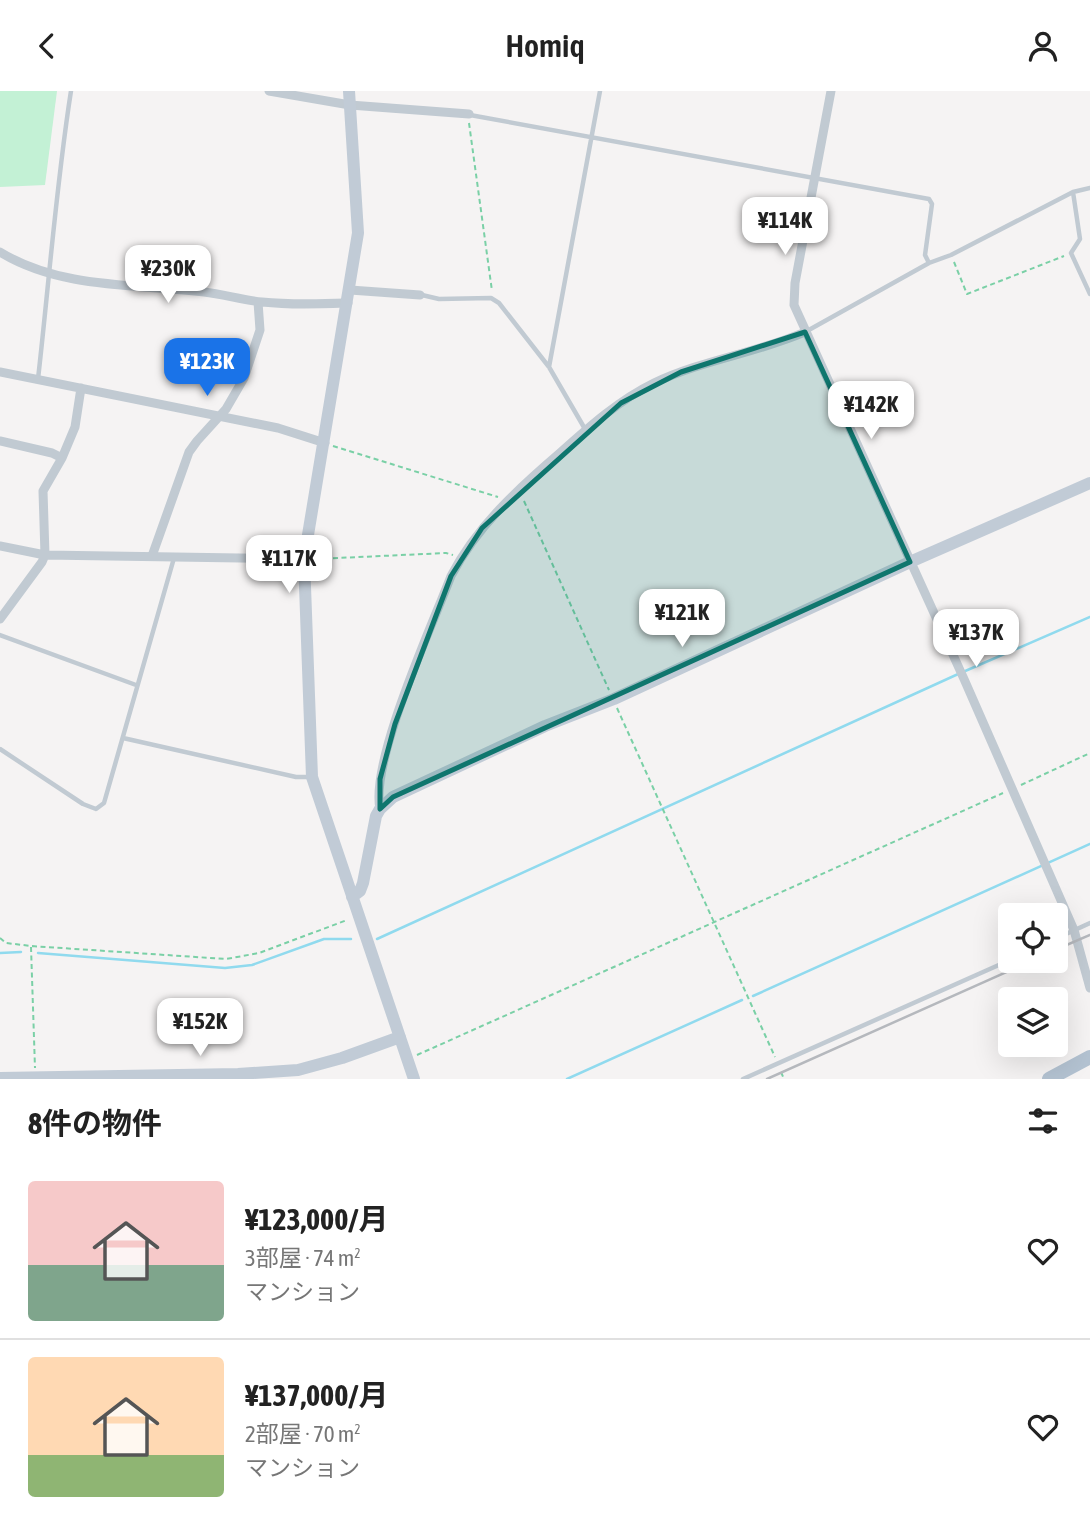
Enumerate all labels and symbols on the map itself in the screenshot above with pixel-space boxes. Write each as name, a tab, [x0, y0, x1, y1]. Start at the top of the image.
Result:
pin: ¥114K	[736, 197, 834, 257]
pin: ¥230K	[119, 245, 217, 305]
pin: ¥123K	[158, 338, 256, 398]
pin: ¥142K	[822, 381, 920, 441]
pin: ¥117K	[240, 535, 338, 595]
pin: ¥121K	[633, 589, 731, 649]
pin: ¥137K	[927, 609, 1025, 669]
pin: ¥152K	[151, 999, 249, 1058]

